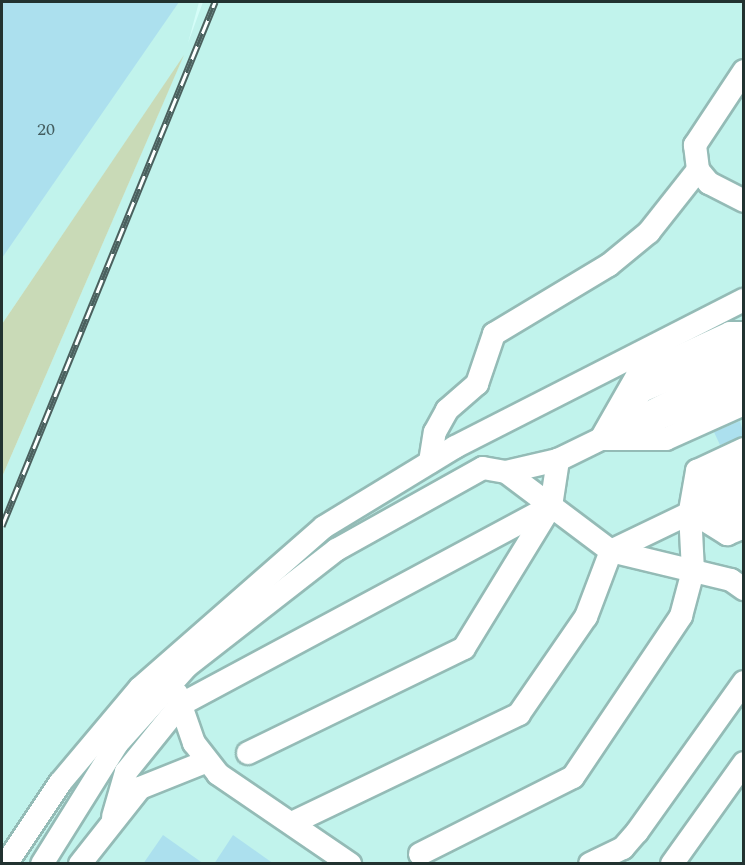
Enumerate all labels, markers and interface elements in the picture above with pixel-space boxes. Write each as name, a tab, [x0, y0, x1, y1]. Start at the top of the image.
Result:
house number: 20	[37, 119, 55, 141]

